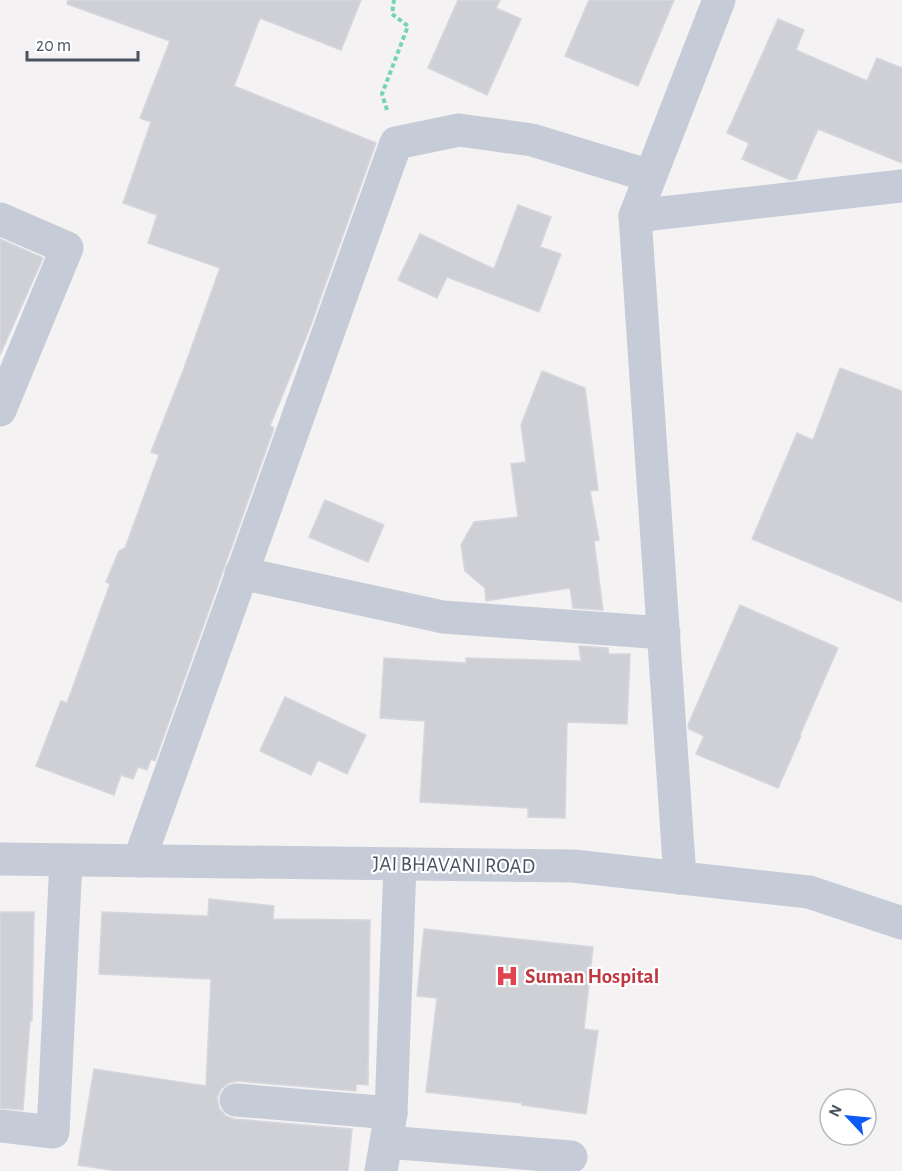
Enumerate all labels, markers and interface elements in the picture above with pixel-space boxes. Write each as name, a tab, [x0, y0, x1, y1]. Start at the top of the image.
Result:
scale bar	[27, 24, 138, 62]
text: 20 m	[36, 37, 71, 55]
street label: JAI BHAVANI ROAD	[373, 853, 535, 877]
hospital icon: Suman Hospital	[494, 963, 520, 989]
place label: Suman Hospital	[525, 966, 659, 987]
north arrow	[818, 1087, 878, 1147]
text: N	[826, 1102, 845, 1119]

